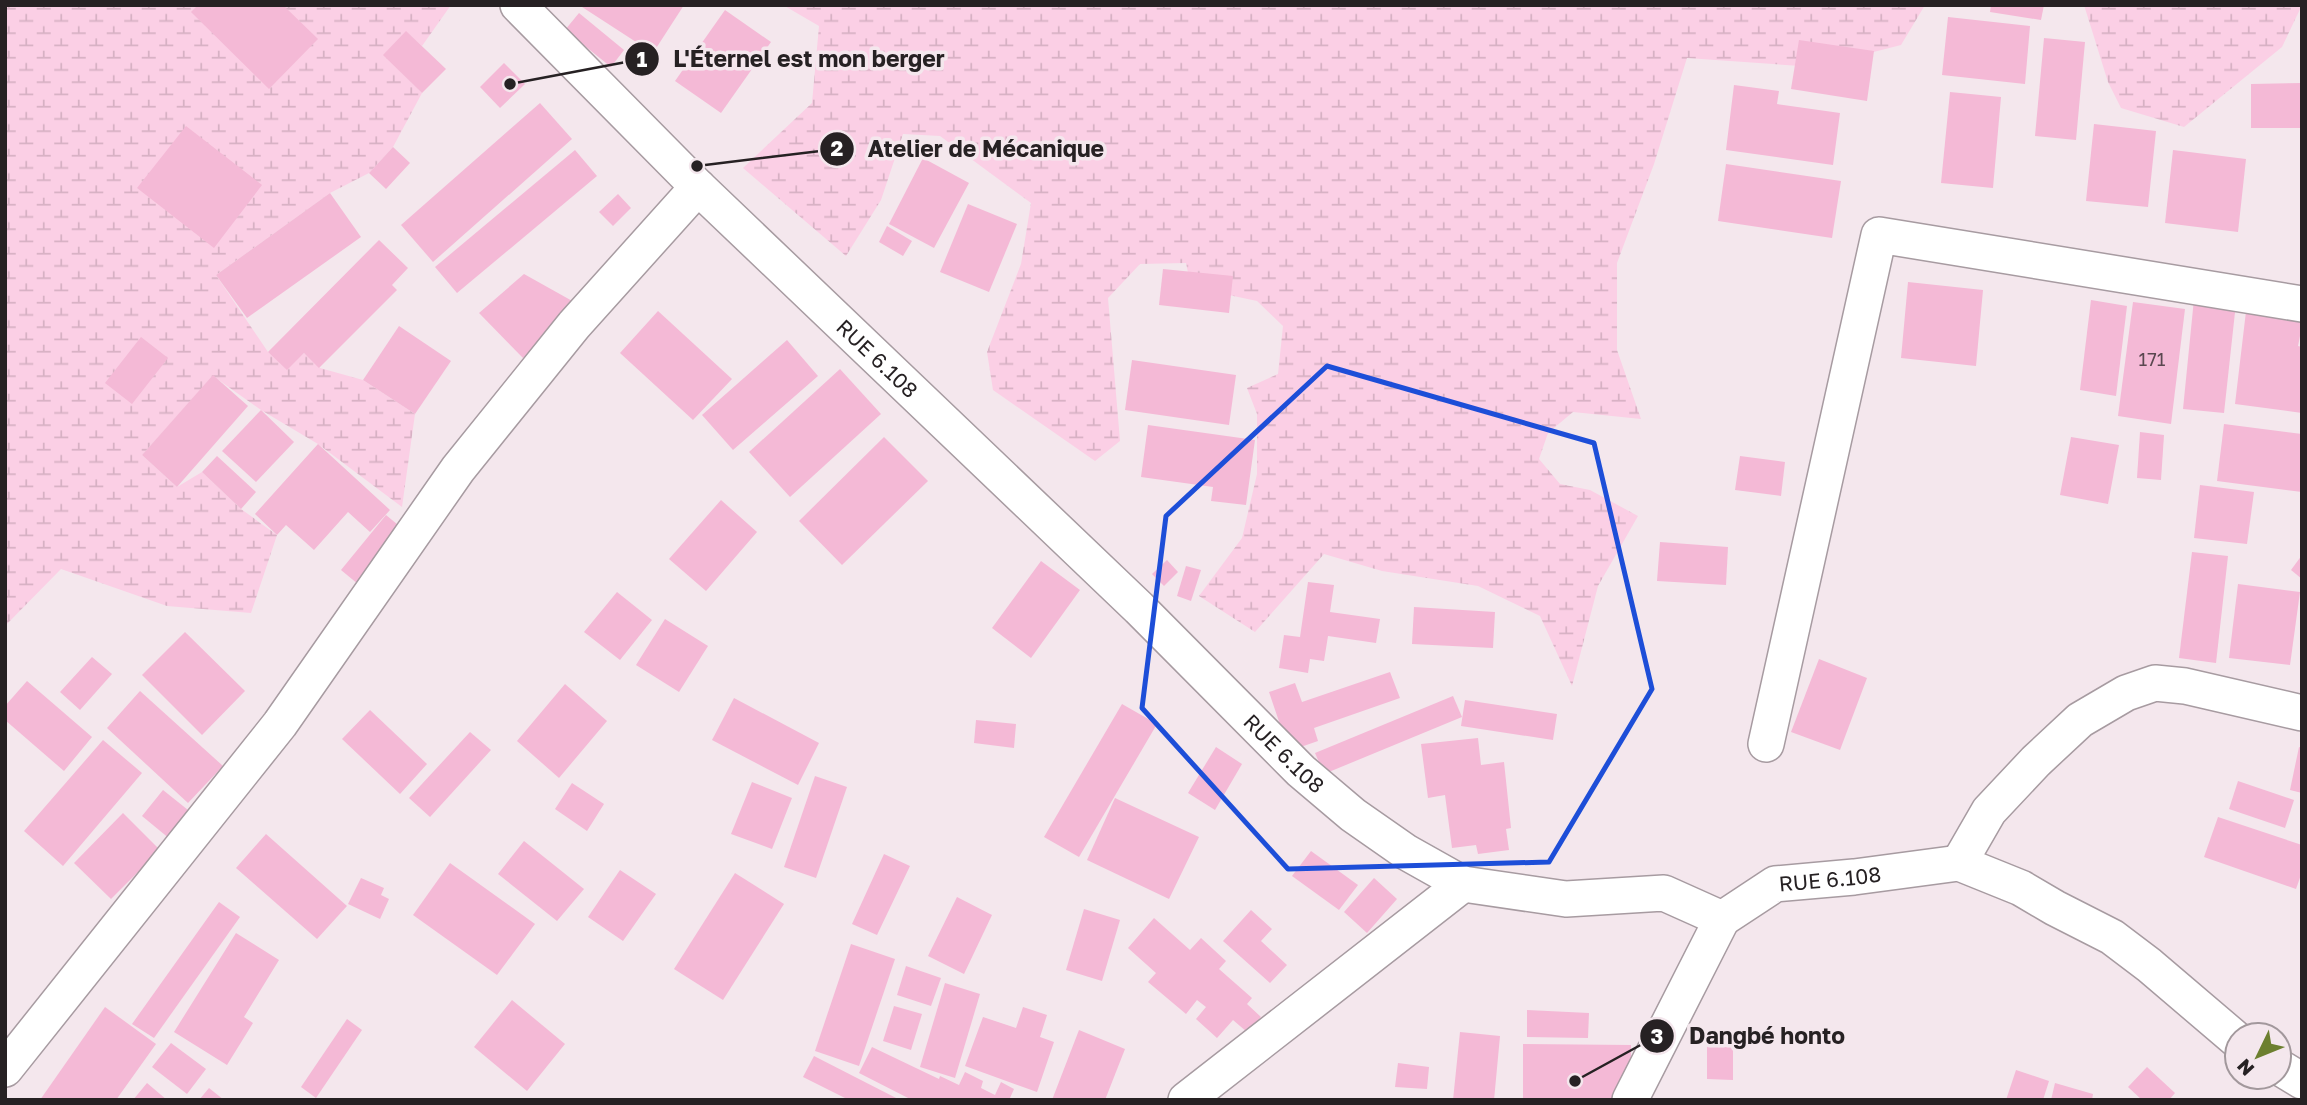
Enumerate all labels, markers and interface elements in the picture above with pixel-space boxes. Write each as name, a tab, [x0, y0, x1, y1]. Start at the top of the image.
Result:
callout: L'Éternel est mon berger	[625, 37, 959, 81]
text: L'Éternel est mon berger	[673, 44, 945, 72]
text: 1	[637, 46, 648, 72]
callout: Atelier de Mécanique	[819, 127, 1118, 171]
text: Atelier de Mécanique	[868, 134, 1104, 162]
text: 2	[831, 135, 844, 161]
street label: RUE 6.108	[831, 313, 923, 403]
house number: 171	[2139, 348, 2166, 370]
street label: RUE 6.108	[1238, 708, 1330, 798]
street label: RUE 6.108	[1778, 861, 1882, 897]
callout: Dangbé honto	[1640, 1014, 1859, 1058]
text: Dangbé honto	[1689, 1021, 1845, 1049]
north arrow	[2223, 1021, 2293, 1091]
text: 3	[1651, 1023, 1663, 1049]
text: N	[2232, 1055, 2259, 1081]

